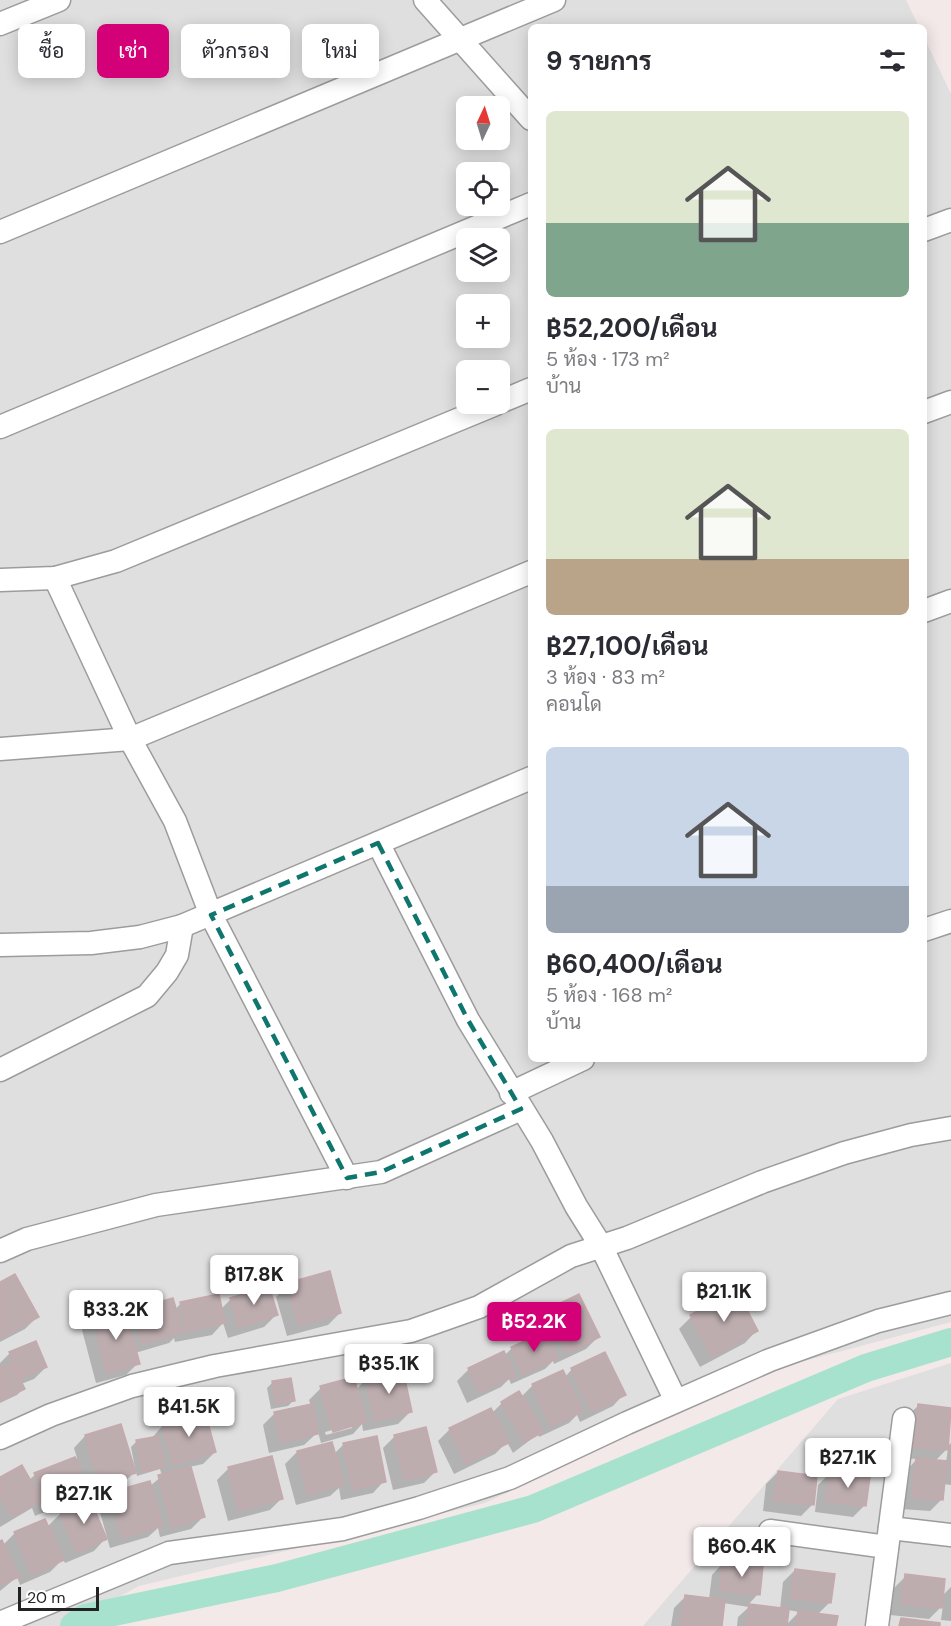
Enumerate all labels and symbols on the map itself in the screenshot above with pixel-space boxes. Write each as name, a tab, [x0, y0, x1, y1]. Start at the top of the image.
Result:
north arrow	[456, 96, 510, 150]
pin: ฿17.8K	[205, 1255, 303, 1306]
pin: ฿21.1K	[675, 1272, 773, 1323]
pin: ฿33.2K	[67, 1290, 165, 1341]
pin: ฿52.2K	[485, 1302, 583, 1353]
pin: ฿35.1K	[340, 1344, 438, 1395]
pin: ฿41.5K	[140, 1387, 238, 1438]
pin: ฿27.1K	[799, 1438, 897, 1489]
pin: ฿27.1K	[35, 1474, 133, 1525]
pin: ฿60.4K	[693, 1527, 791, 1578]
scale bar	[18, 1584, 99, 1612]

